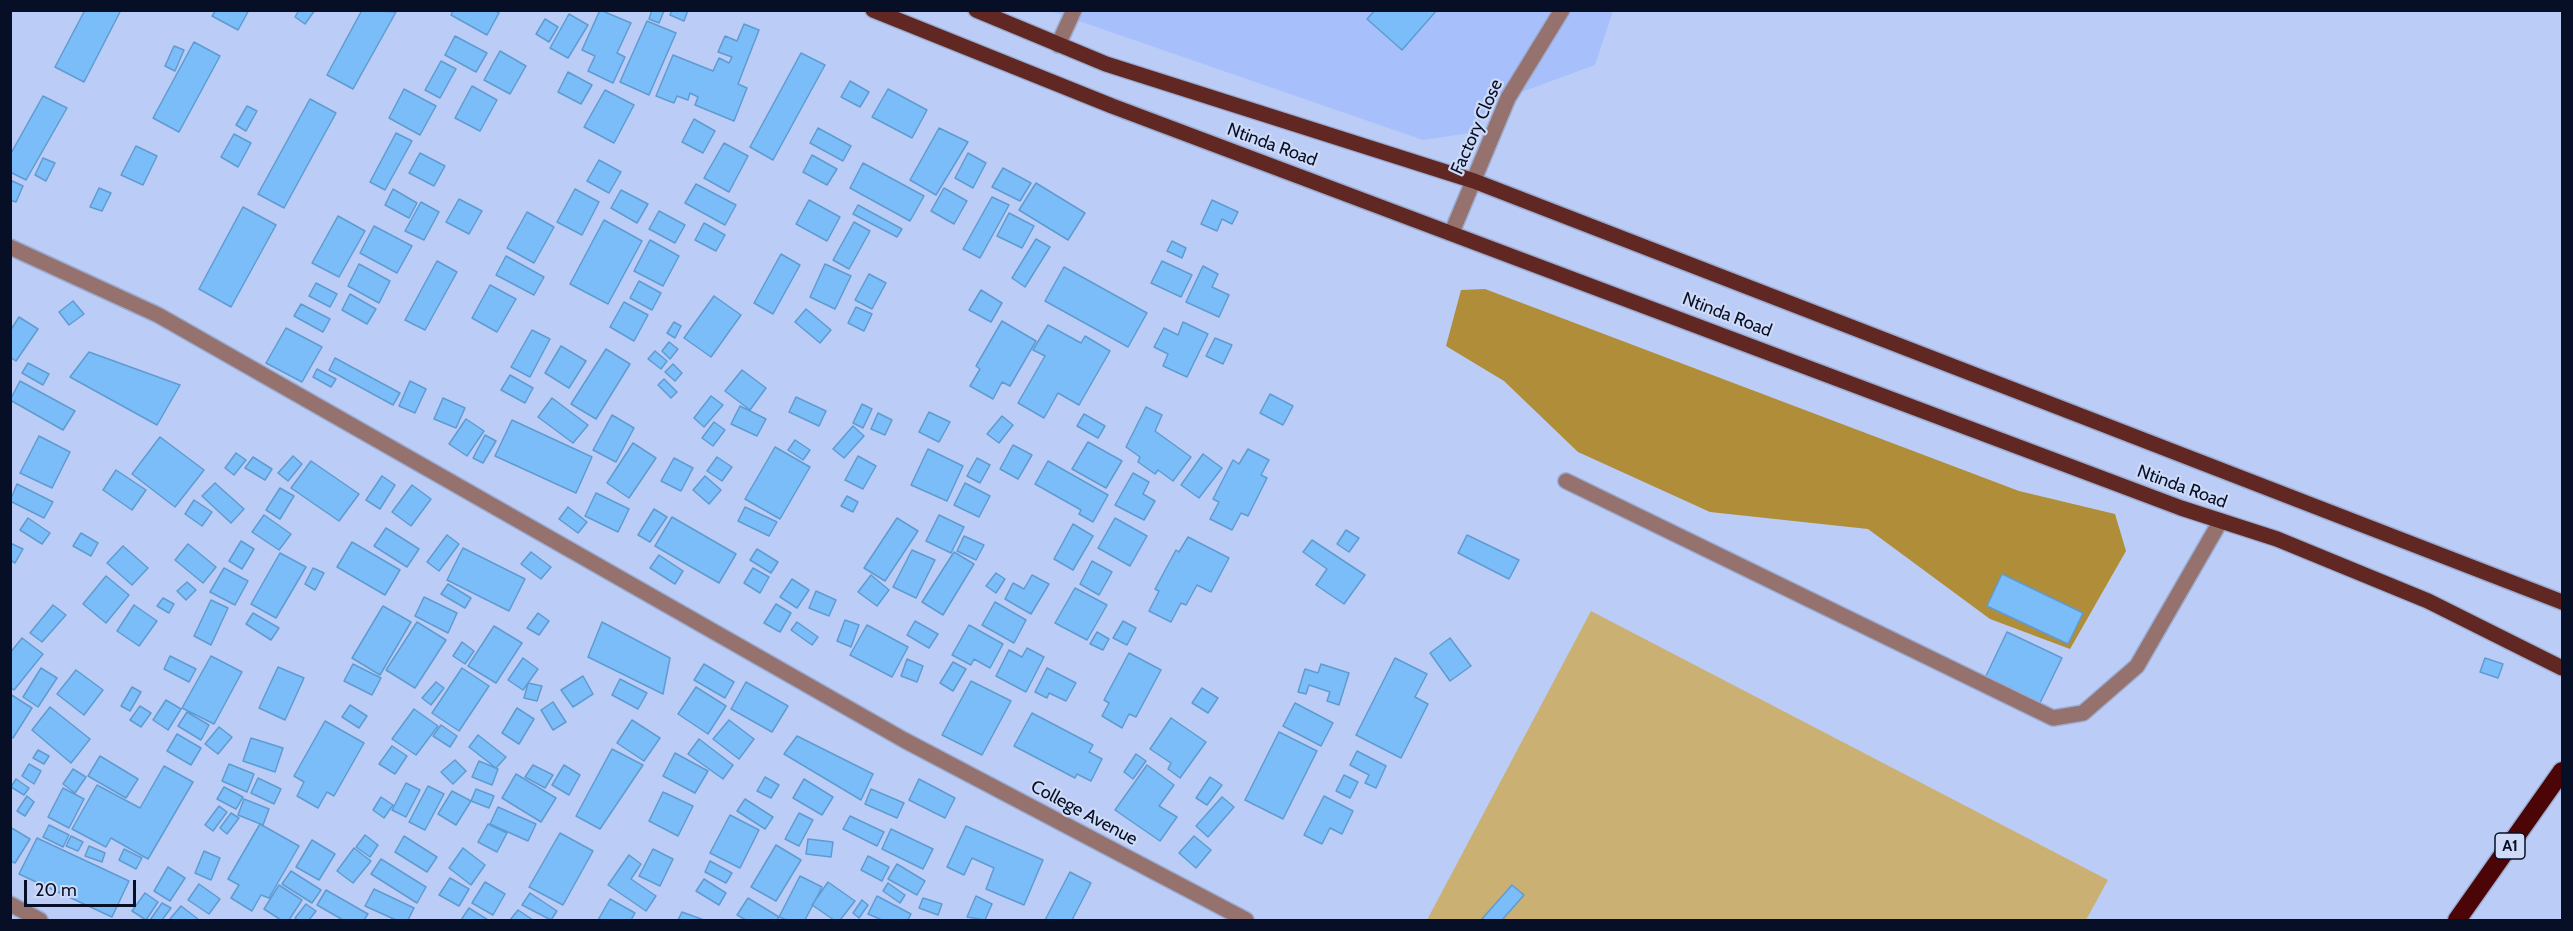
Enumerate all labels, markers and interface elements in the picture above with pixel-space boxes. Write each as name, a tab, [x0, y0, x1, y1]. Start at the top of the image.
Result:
street label: Factory Close	[1446, 76, 1508, 178]
street label: Ntinda Road	[1224, 119, 1320, 171]
street label: Ntinda Road	[1679, 288, 1775, 342]
street label: Ntinda Road	[2134, 461, 2230, 513]
street label: College Avenue	[1027, 776, 1141, 850]
road number: A1	[2495, 833, 2525, 859]
scale bar	[27, 868, 140, 906]
text: 20 m	[35, 879, 77, 901]

